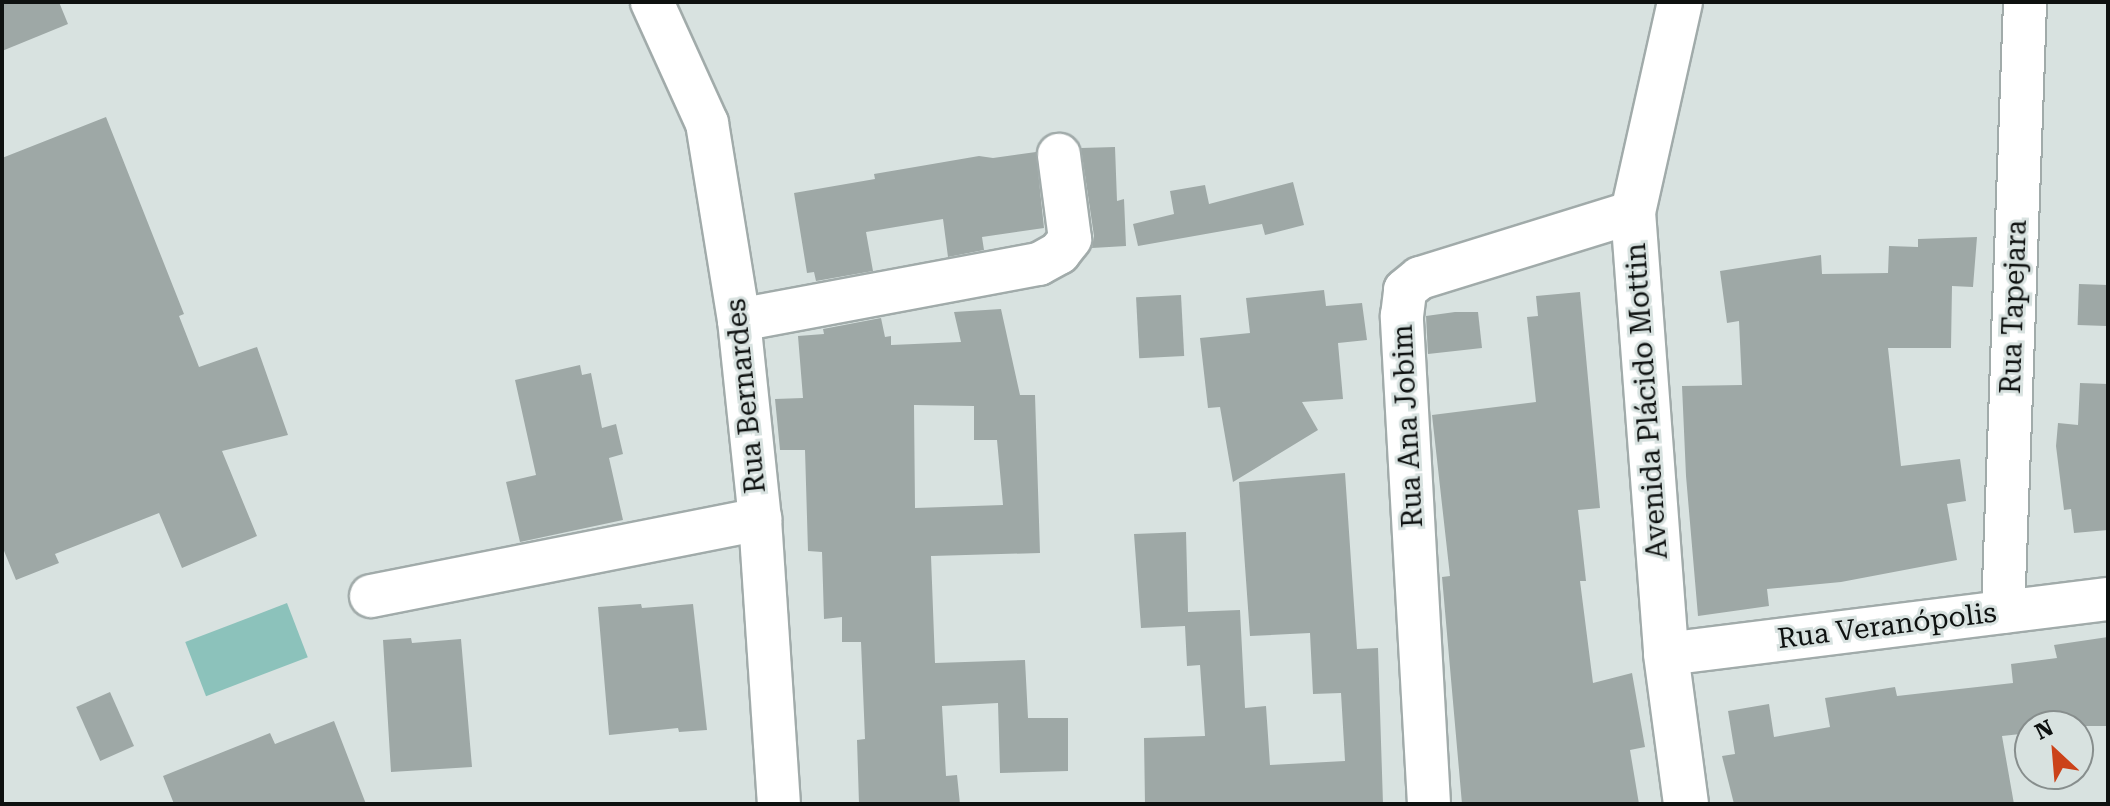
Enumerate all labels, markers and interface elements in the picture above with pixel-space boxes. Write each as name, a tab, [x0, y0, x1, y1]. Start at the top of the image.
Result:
street label: Rua Tapejara	[1994, 219, 2034, 395]
street label: Avenida Plácido Mottin	[1619, 242, 1675, 560]
street label: Rua Bernardes	[719, 297, 773, 495]
street label: Rua Ana Jobim	[1386, 323, 1430, 529]
street label: Rua Veranópolis	[1776, 596, 1998, 656]
north arrow	[2014, 710, 2094, 790]
text: N	[2031, 715, 2057, 745]

